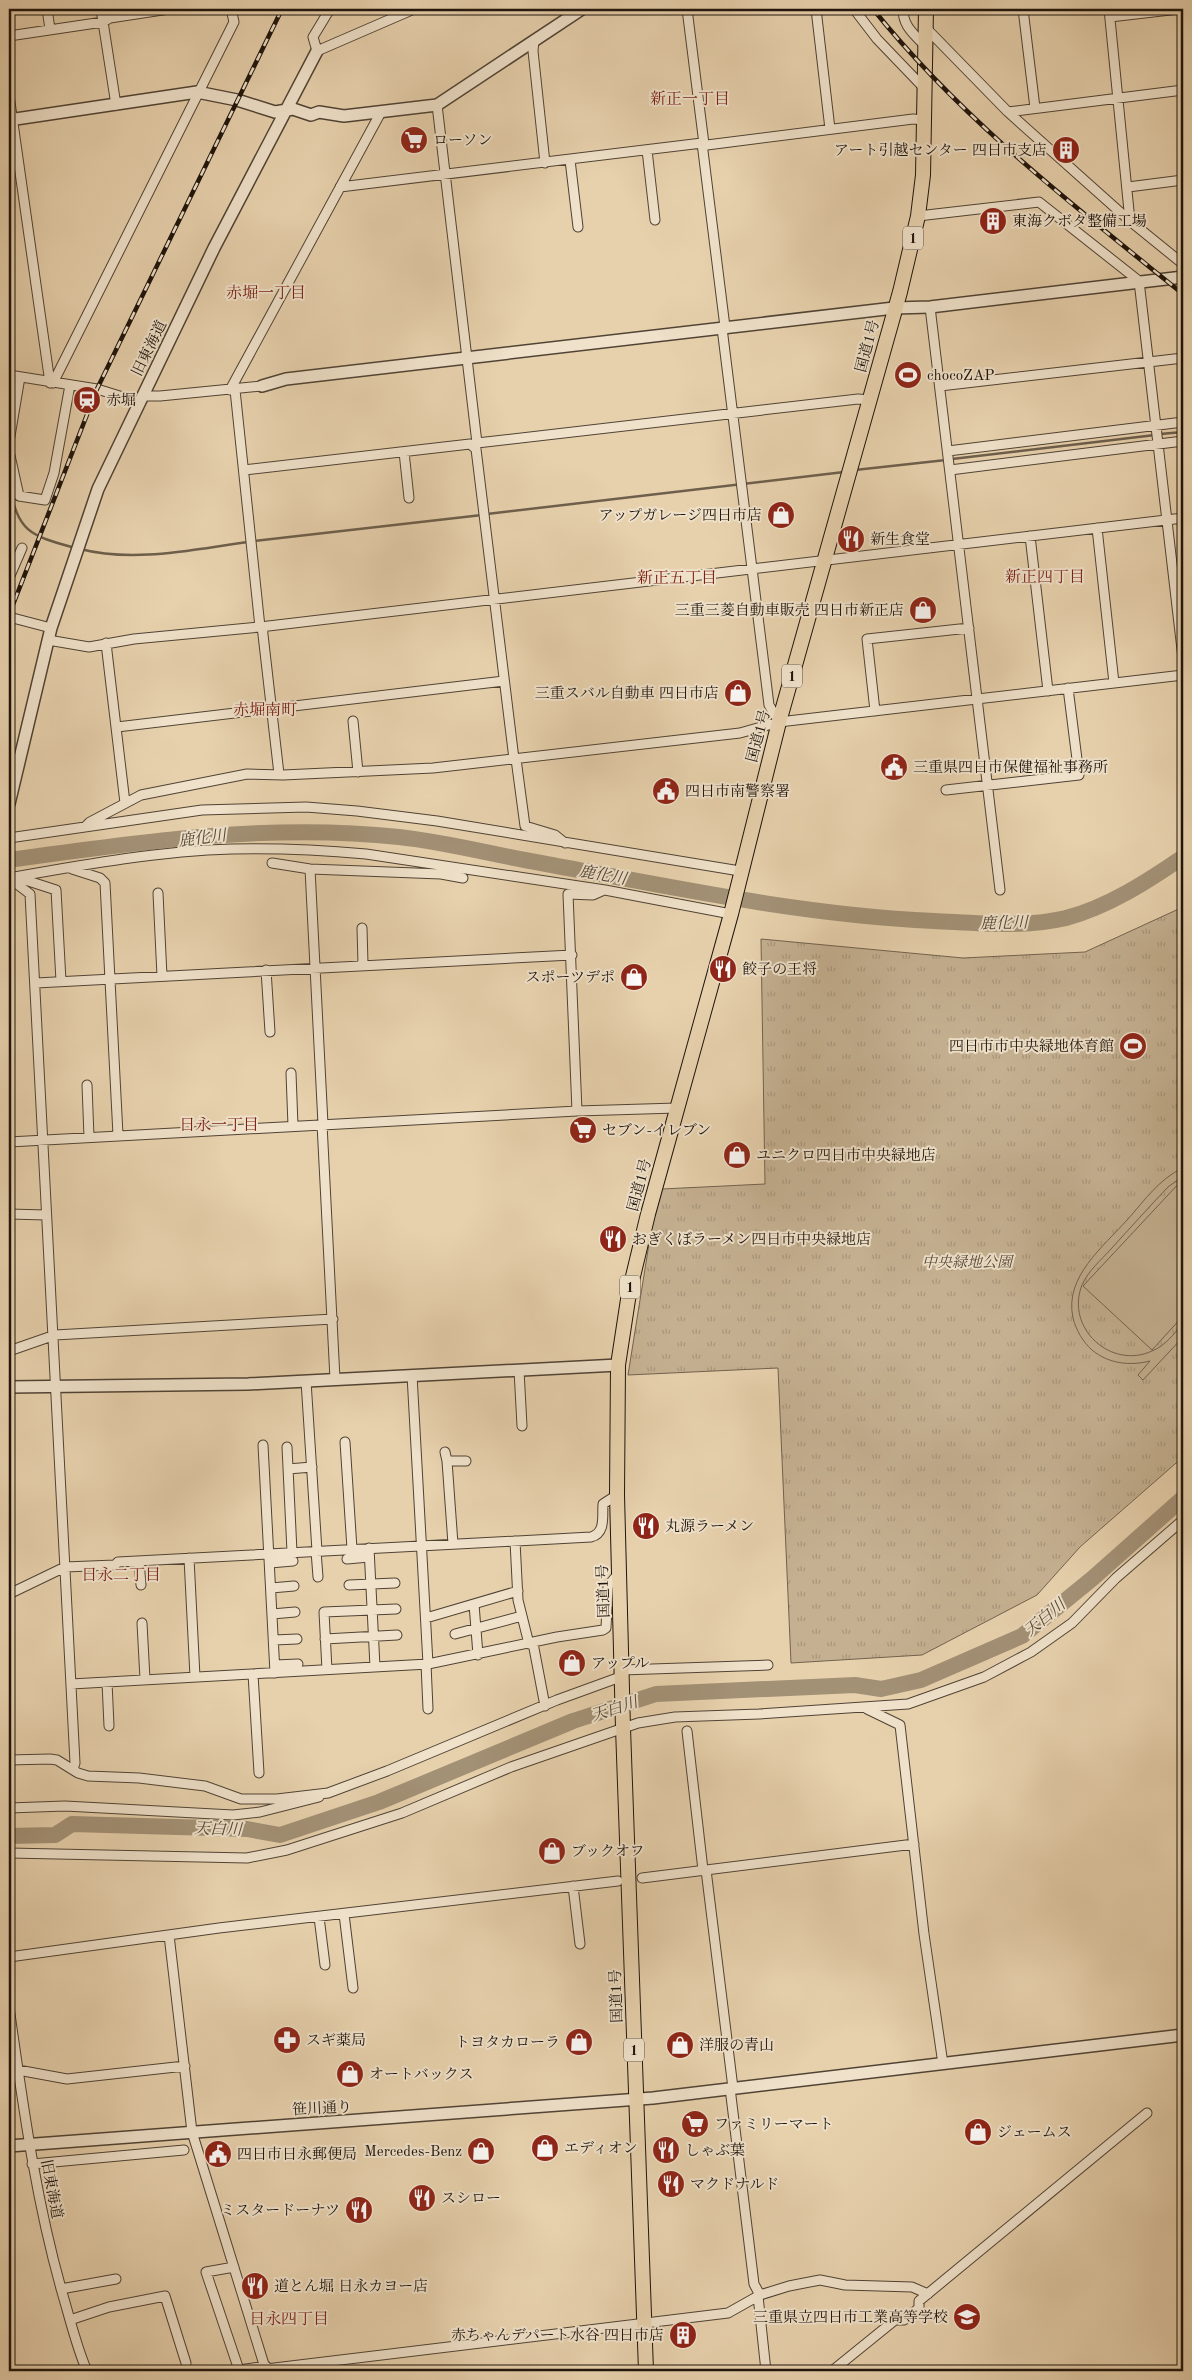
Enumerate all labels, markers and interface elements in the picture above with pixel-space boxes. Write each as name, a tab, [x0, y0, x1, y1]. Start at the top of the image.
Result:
district label: 新正一丁目	[650, 90, 730, 108]
supermarket icon: ローソン	[399, 125, 429, 155]
place label: ローソン	[433, 134, 492, 149]
building icon: アート引越センター 四日市支店	[1051, 135, 1081, 165]
place label: アート引越センター 四日市支店	[834, 142, 1047, 159]
building icon: 東海クボタ整備工場	[978, 206, 1008, 236]
place label: 東海クボタ整備工場	[1012, 213, 1147, 230]
road number: 1	[903, 227, 923, 250]
district label: 赤堀一丁目	[226, 284, 306, 302]
street label: 旧東海道	[129, 318, 170, 379]
street label: 国道1号	[852, 318, 883, 374]
sports icon: chocoZAP	[893, 360, 923, 390]
place label: chocoZAP	[927, 369, 995, 384]
station icon: 赤堀	[72, 385, 102, 415]
place label: 赤堀	[106, 392, 136, 409]
shop icon: アップガレージ四日市店	[766, 500, 796, 530]
place label: アップガレージ四日市店	[598, 507, 762, 524]
restaurant icon: 新生食堂	[836, 524, 866, 554]
place label: 新生食堂	[870, 531, 930, 548]
district label: 新正四丁目	[1005, 568, 1085, 586]
district label: 新正五丁目	[637, 569, 717, 587]
shop icon: 三重三菱自動車販売 四日市新正店	[908, 595, 938, 625]
place label: 三重三菱自動車販売 四日市新正店	[675, 602, 904, 619]
road number: 1	[782, 664, 802, 688]
shop icon: 三重スバル自動車 四日市店	[723, 678, 753, 708]
place label: 三重スバル自動車 四日市店	[535, 685, 719, 702]
district label: 赤堀南町	[233, 701, 297, 719]
street label: 国道1号	[743, 708, 774, 764]
public building icon: 三重県四日市保健福祉事務所	[879, 752, 909, 782]
place label: 三重県四日市保健福祉事務所	[913, 759, 1108, 776]
public building icon: 四日市南警察署	[651, 776, 681, 806]
place label: 四日市南警察署	[685, 783, 790, 800]
water label: 鹿化川	[177, 826, 229, 850]
water label: 鹿化川	[578, 862, 630, 888]
water label: 鹿化川	[980, 914, 1030, 932]
restaurant icon: 餃子の王将	[708, 954, 738, 984]
place label: 餃子の王将	[742, 961, 817, 978]
shop icon: スポーツデポ	[619, 962, 649, 992]
place label: スポーツデポ	[526, 969, 615, 986]
sports icon: 四日市市中央緑地体育館	[1118, 1031, 1148, 1061]
place label: 四日市市中央緑地体育館	[949, 1038, 1114, 1055]
supermarket icon: セブン-イレブン	[568, 1115, 598, 1145]
district label: 日永一丁目	[179, 1116, 259, 1134]
place label: セブン-イレブン	[602, 1122, 711, 1139]
shop icon: ユニクロ四日市中央緑地店	[722, 1140, 752, 1170]
place label: ユニクロ四日市中央緑地店	[756, 1147, 936, 1164]
street label: 国道1号	[624, 1157, 655, 1213]
restaurant icon: おぎくぼラーメン四日市中央緑地店	[598, 1224, 628, 1254]
place label: おぎくぼラーメン四日市中央緑地店	[632, 1231, 871, 1248]
park label: 中央緑地公園	[922, 1254, 1015, 1271]
road number: 1	[620, 1275, 640, 1298]
restaurant icon: 丸源ラーメン	[631, 1511, 661, 1541]
place label: 丸源ラーメン	[665, 1518, 754, 1535]
street label: 国道1号	[594, 1564, 613, 1618]
district label: 日永二丁目	[81, 1566, 161, 1584]
water label: 天白川	[1020, 1594, 1070, 1640]
shop icon: アップル	[557, 1648, 587, 1678]
place label: アップル	[591, 1656, 649, 1672]
water label: 天白川	[589, 1692, 642, 1725]
water label: 天白川	[194, 1819, 244, 1839]
shop icon: ブックオフ	[537, 1836, 567, 1866]
place label: ブックオフ	[571, 1843, 645, 1860]
street label: 国道1号	[607, 1969, 626, 2023]
pharmacy icon: スギ薬局	[272, 2025, 302, 2055]
shop icon: トヨタカローラ	[564, 2027, 594, 2057]
shop icon: 洋服の青山	[665, 2030, 695, 2060]
place label: スギ薬局	[306, 2032, 366, 2049]
place label: トヨタカローラ	[455, 2035, 560, 2051]
place label: 洋服の青山	[699, 2037, 774, 2054]
road number: 1	[624, 2038, 644, 2062]
shop icon: オートバックス	[335, 2059, 365, 2089]
place label: オートバックス	[369, 2067, 474, 2083]
street label: 笹川通り	[292, 2098, 352, 2119]
supermarket icon: ファミリーマート	[680, 2109, 710, 2139]
place label: ファミリーマート	[714, 2117, 834, 2133]
shop icon: ジェームス	[963, 2117, 993, 2147]
place label: ジェームス	[997, 2125, 1072, 2141]
shop icon: エディオン	[530, 2133, 560, 2163]
restaurant icon: しゃぶ葉	[651, 2135, 681, 2165]
shop icon: Mercedes-Benz	[466, 2136, 496, 2166]
public building icon: 四日市日永郵便局	[203, 2139, 233, 2169]
place label: エディオン	[564, 2140, 638, 2157]
place label: しゃぶ葉	[685, 2142, 745, 2159]
place label: Mercedes-Benz	[364, 2145, 462, 2160]
place label: 四日市日永郵便局	[237, 2146, 357, 2163]
street label: 旧東海道	[37, 2158, 66, 2220]
restaurant icon: マクドナルド	[656, 2169, 686, 2199]
place label: マクドナルド	[690, 2177, 779, 2193]
restaurant icon: スシロー	[407, 2183, 437, 2213]
place label: スシロー	[441, 2192, 501, 2207]
restaurant icon: ミスタードーナツ	[344, 2195, 374, 2225]
place label: ミスタードーナツ	[220, 2203, 340, 2219]
restaurant icon: 道とん堀 日永カヨー店	[240, 2271, 270, 2301]
place label: 道とん堀 日永カヨー店	[274, 2278, 428, 2295]
school or university icon: 三重県立四日市工業高等学校	[952, 2302, 982, 2332]
place label: 三重県立四日市工業高等学校	[753, 2309, 948, 2326]
district label: 日永四丁目	[249, 2310, 329, 2328]
building icon: 赤ちゃんデパート水谷 四日市店	[668, 2320, 698, 2350]
place label: 赤ちゃんデパート水谷 四日市店	[451, 2327, 664, 2344]

